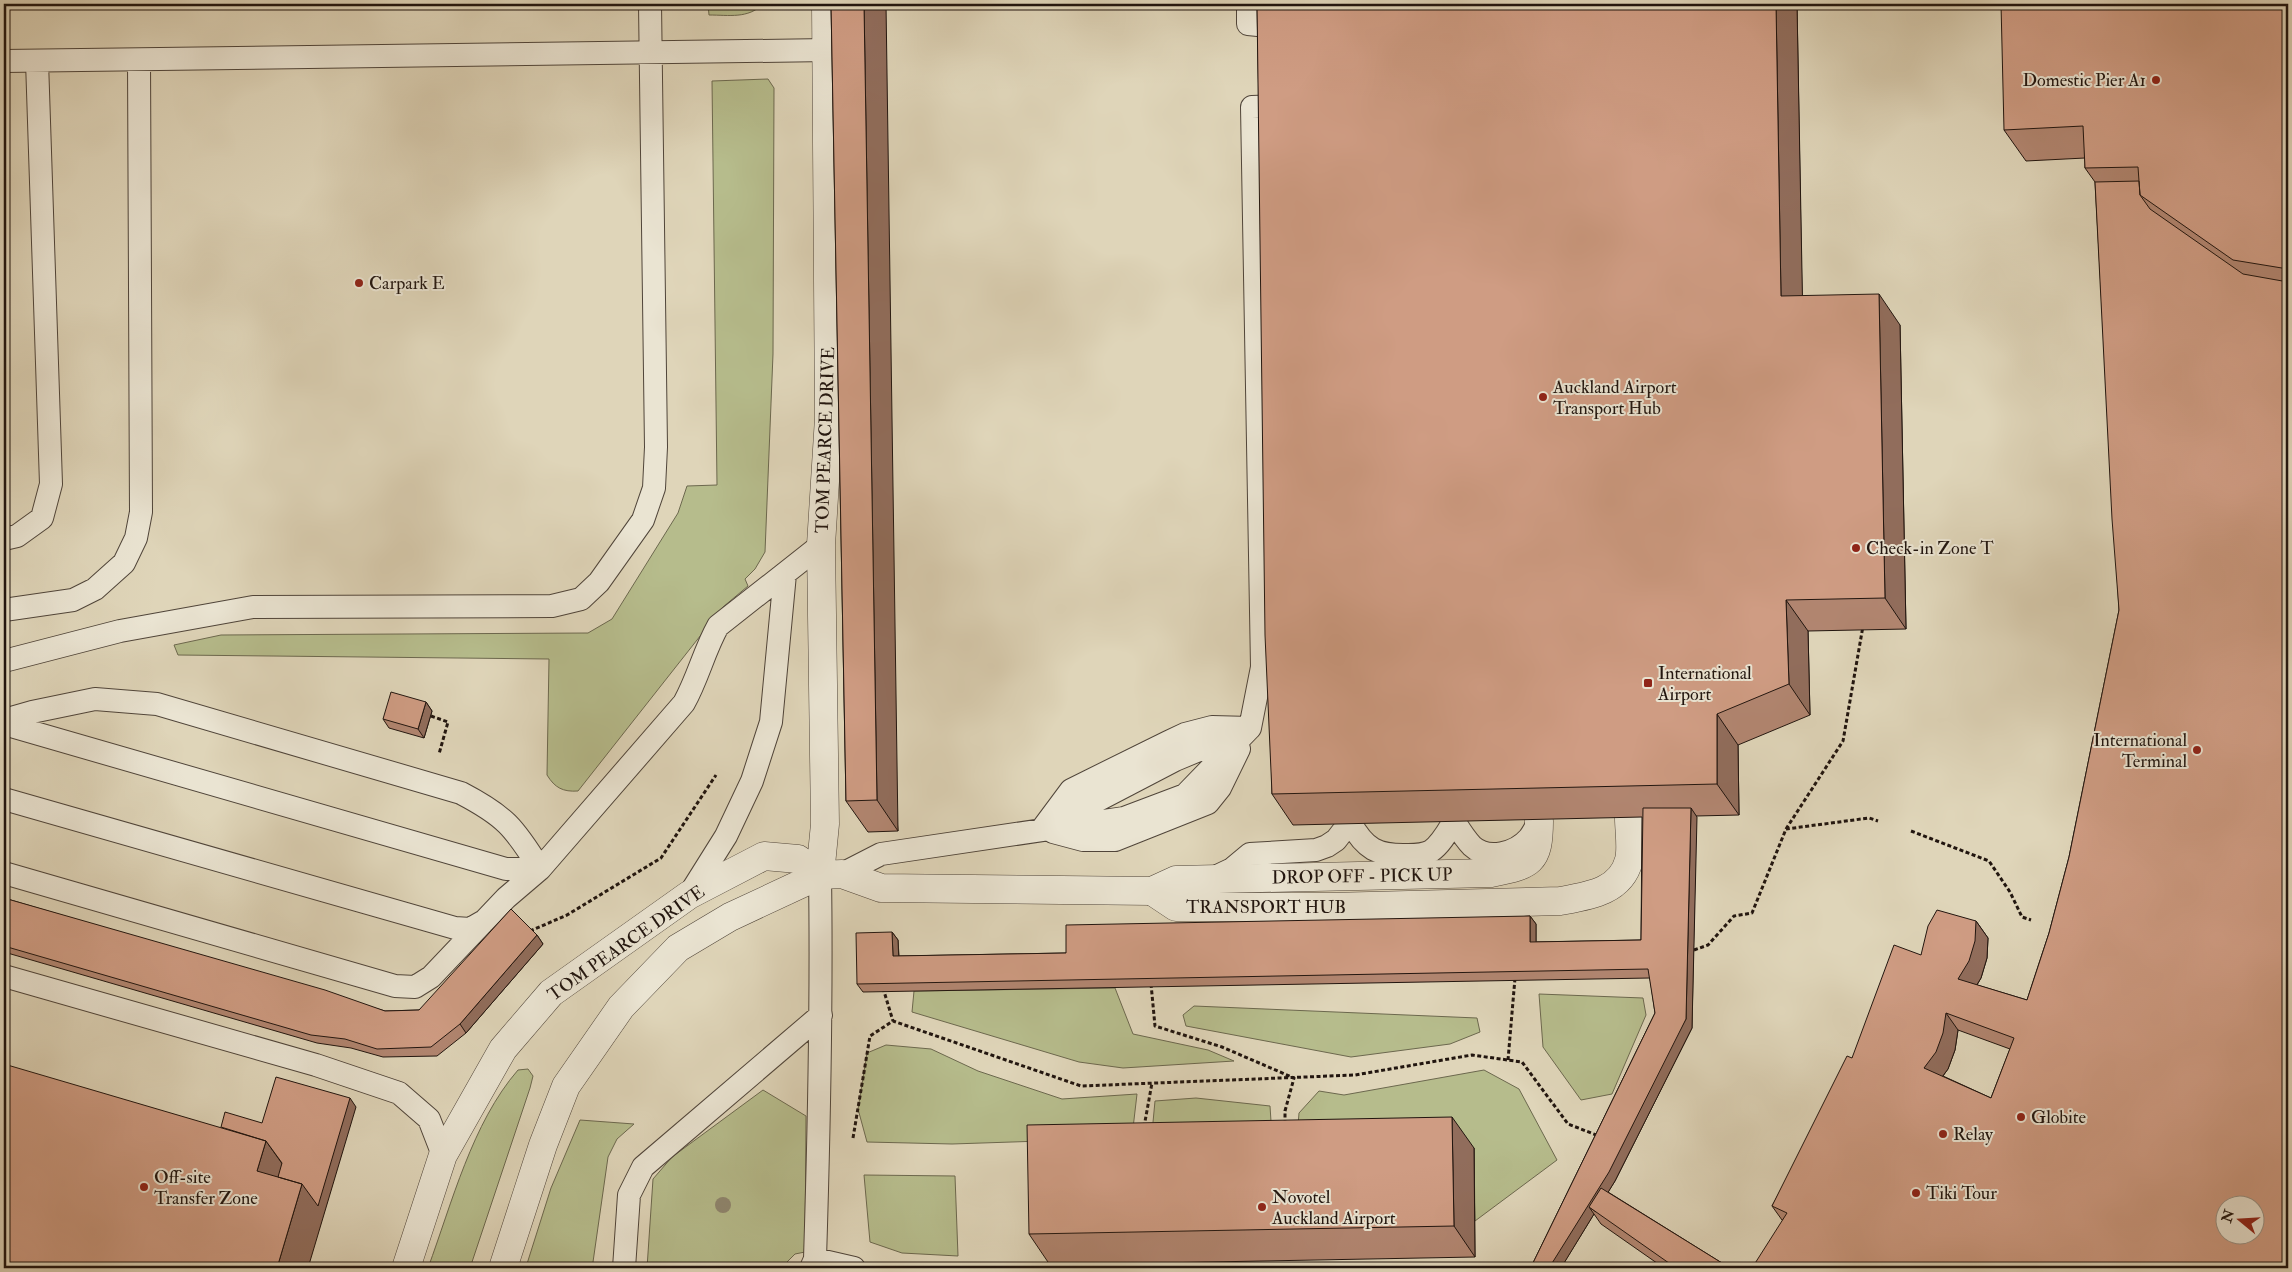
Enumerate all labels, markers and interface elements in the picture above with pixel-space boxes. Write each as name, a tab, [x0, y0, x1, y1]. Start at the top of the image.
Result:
place label: Domestic Pier A1	[2022, 69, 2146, 92]
marker: Domestic Pier A1	[2150, 74, 2162, 86]
place label: Carpark E	[369, 272, 445, 295]
marker: Carpark E	[353, 277, 365, 289]
street label: TOM PEARCE DRIVE	[811, 346, 840, 534]
place label: Auckland Airport Transport Hub	[1552, 376, 1677, 420]
marker: Auckland Airport Transport Hub	[1537, 391, 1549, 403]
place label: Check-in Zone T	[1866, 537, 1994, 560]
marker: Check-in Zone T	[1850, 542, 1862, 554]
place label: International Airport	[1657, 662, 1752, 706]
marker: International Airport	[1642, 677, 1654, 689]
place label: International Terminal	[2093, 729, 2187, 773]
marker: International Terminal	[2191, 744, 2203, 756]
street label: DROP OFF - PICK UP	[1271, 863, 1453, 890]
street label: TOM PEARCE DRIVE	[543, 880, 709, 1006]
street label: TRANSPORT HUB	[1186, 896, 1346, 919]
place label: Globite	[2031, 1106, 2087, 1129]
marker: Globite	[2015, 1111, 2027, 1123]
place label: Relay	[1953, 1123, 1994, 1146]
marker: Relay	[1937, 1128, 1949, 1140]
place label: Off-site Transfer Zone	[154, 1166, 258, 1210]
marker: Off-site Transfer Zone	[138, 1181, 150, 1193]
place label: Tiki Tour	[1926, 1182, 1997, 1205]
place label: Novotel Auckland Airport	[1271, 1186, 1396, 1230]
marker: Tiki Tour	[1910, 1187, 1922, 1199]
north arrow	[2214, 1194, 2264, 1244]
marker: Novotel Auckland Airport	[1256, 1201, 1268, 1213]
text: N	[2218, 1207, 2238, 1226]

